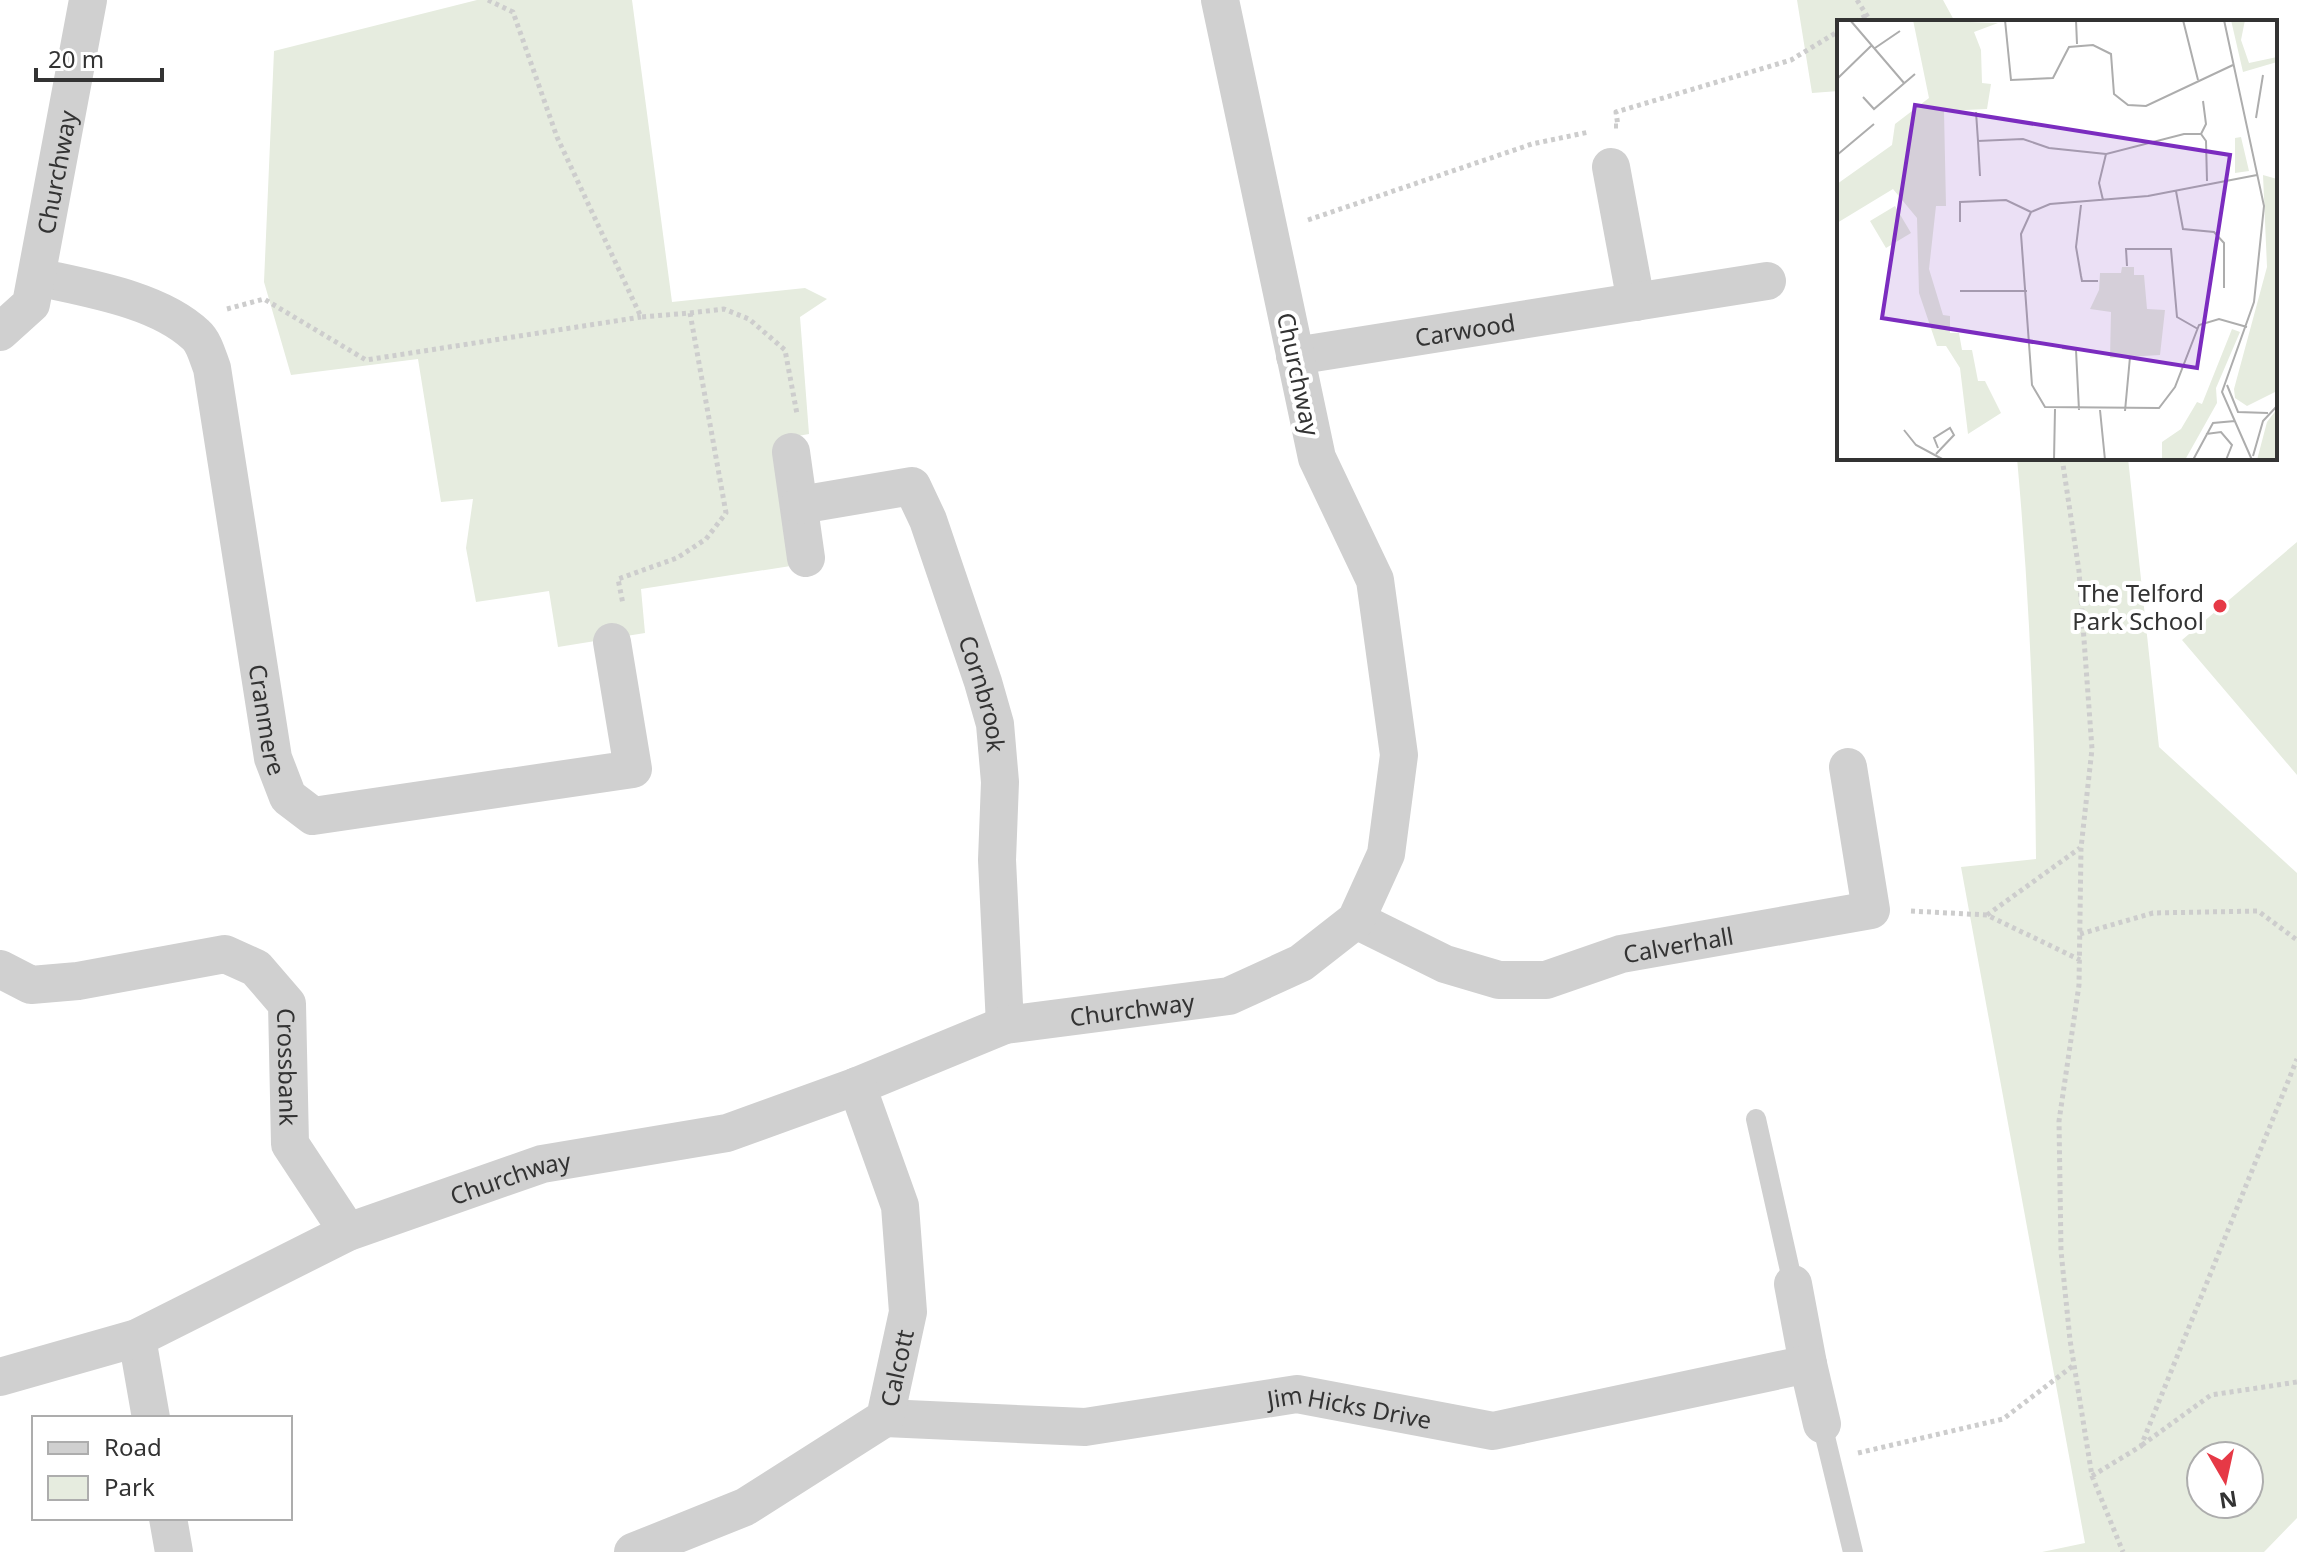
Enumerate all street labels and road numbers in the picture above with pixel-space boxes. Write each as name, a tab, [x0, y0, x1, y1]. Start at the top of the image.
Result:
street label: Churchway	[28, 107, 84, 237]
street label: Carwood	[1412, 305, 1517, 353]
street label: Churchway	[1270, 309, 1328, 439]
street label: Cornbrook	[952, 631, 1014, 754]
street label: Cranmere	[242, 662, 295, 780]
street label: Calverhall	[1621, 918, 1736, 970]
street label: Churchway	[1068, 984, 1197, 1033]
street label: Crossbank	[271, 1008, 306, 1126]
street label: Churchway	[445, 1143, 574, 1212]
street label: Calcott	[871, 1326, 920, 1409]
street label: Jim Hicks Drive	[1263, 1377, 1434, 1436]

